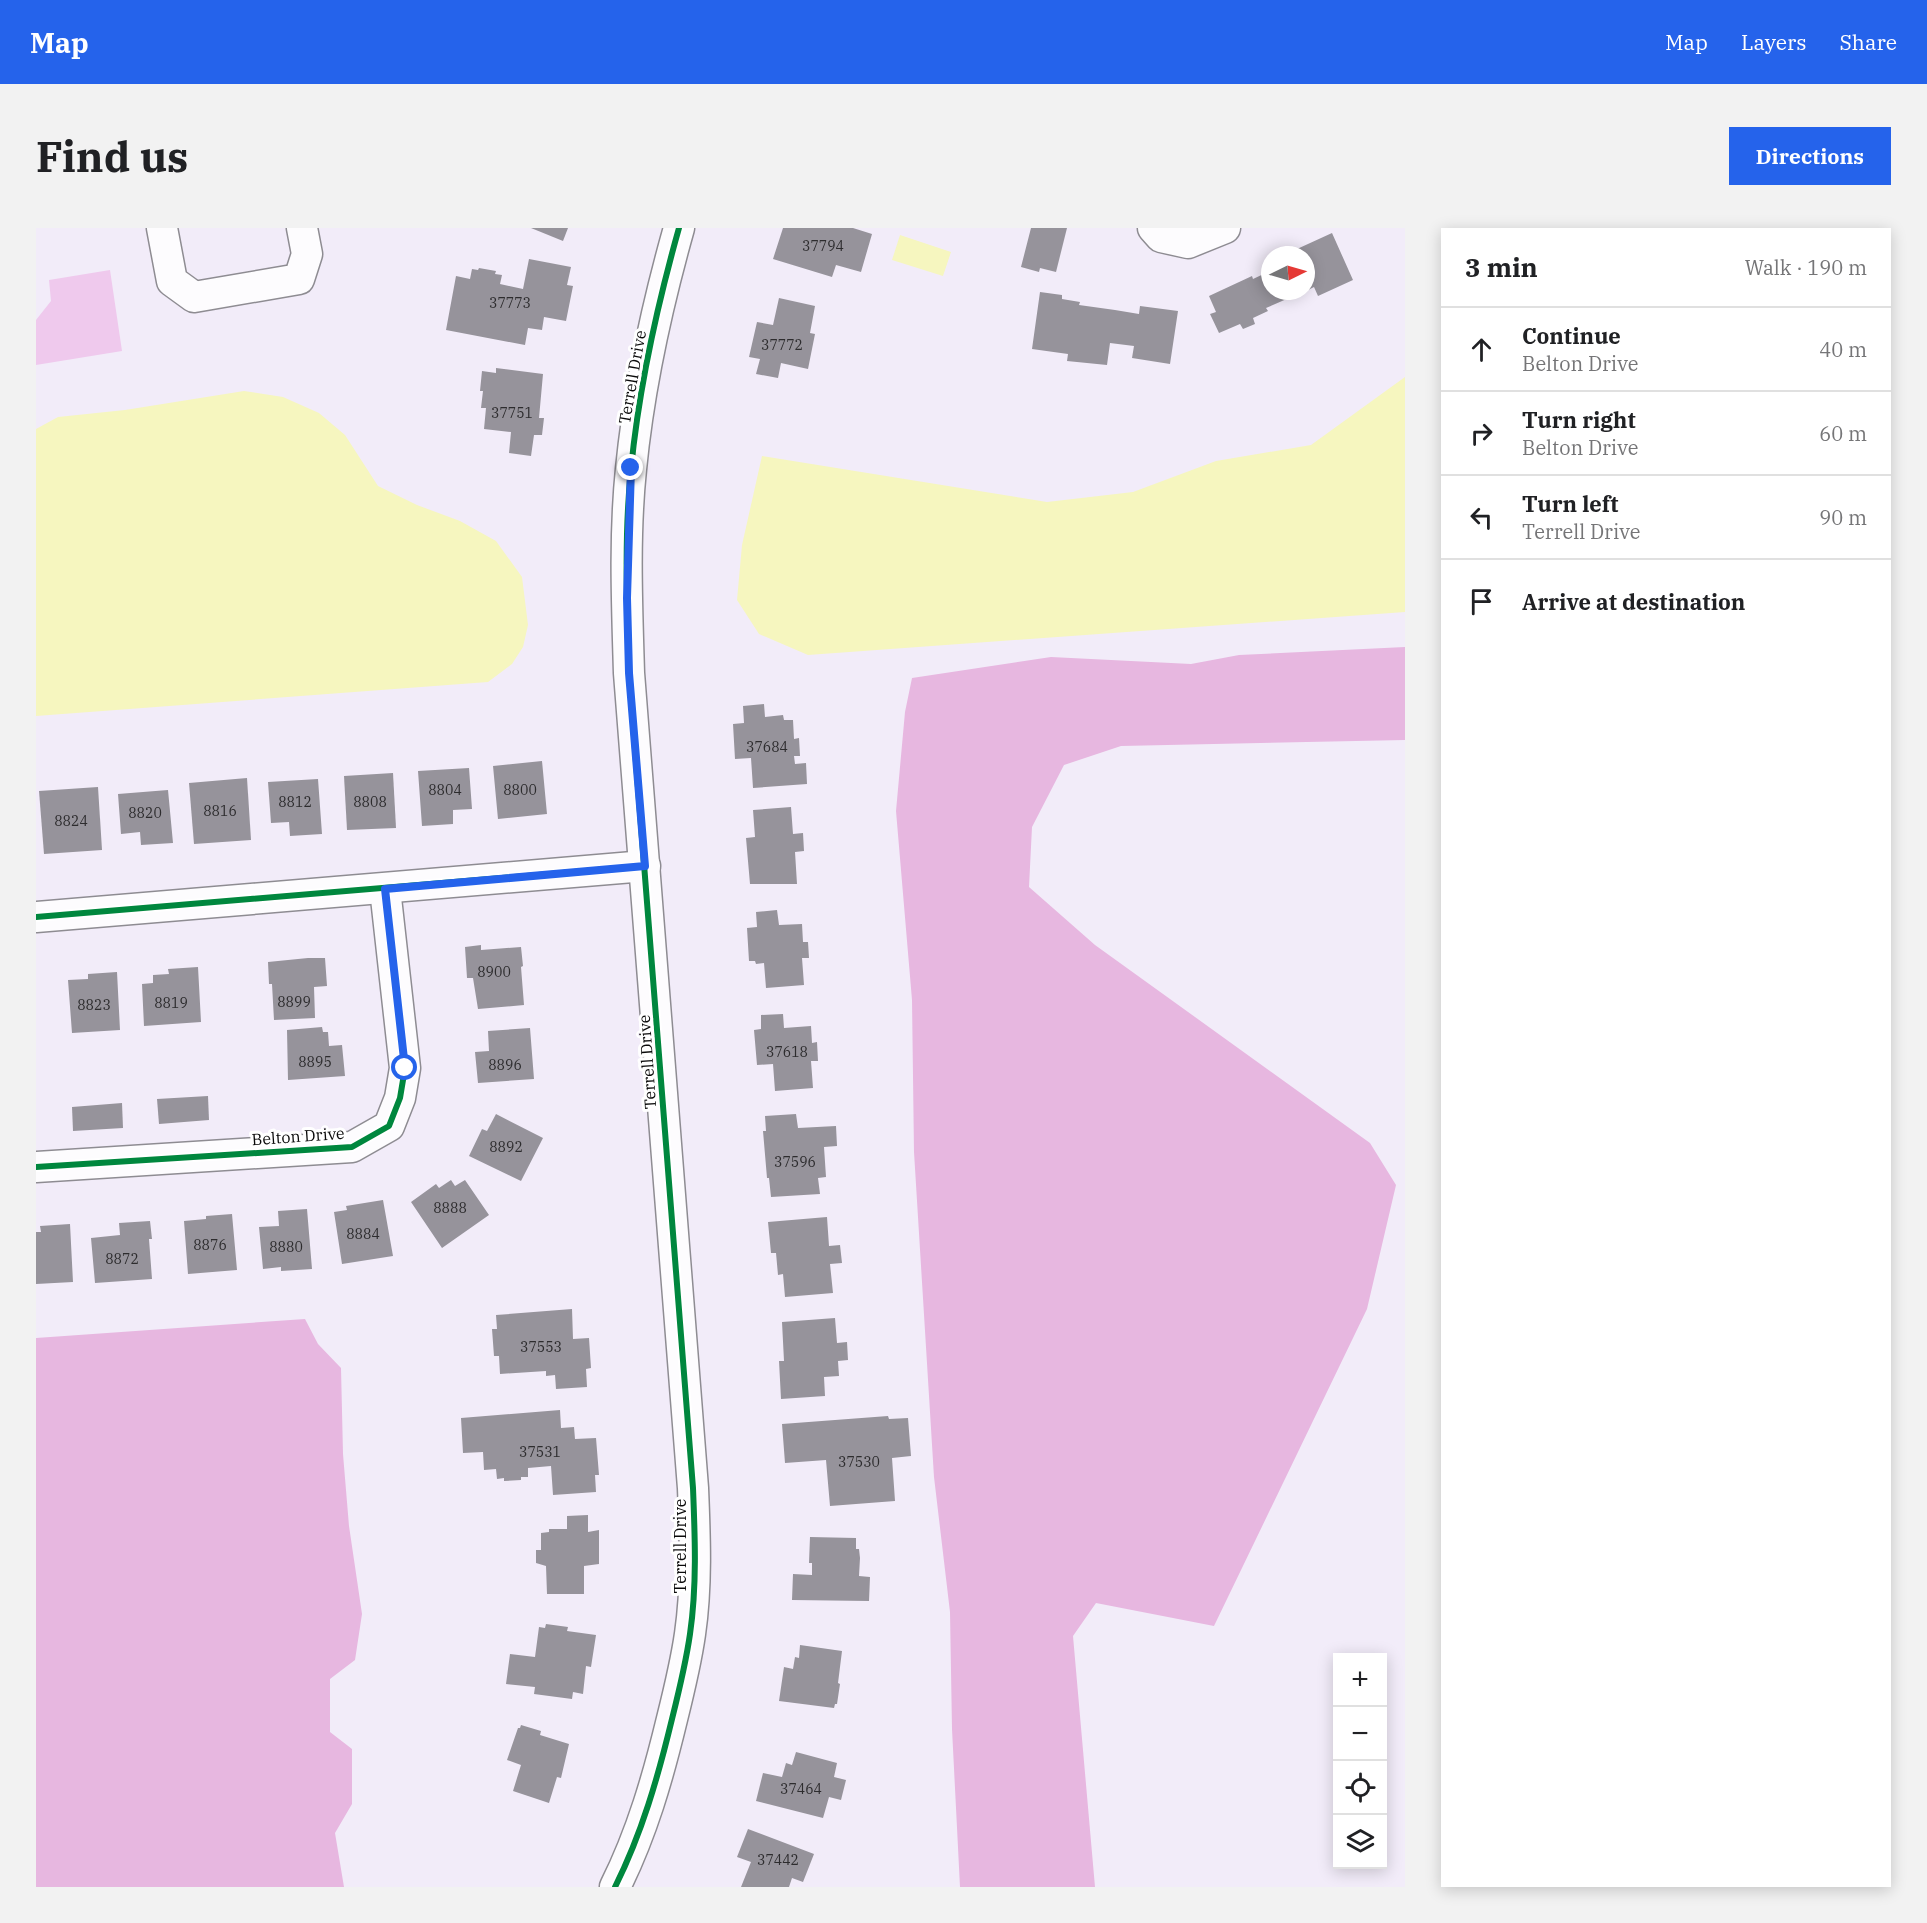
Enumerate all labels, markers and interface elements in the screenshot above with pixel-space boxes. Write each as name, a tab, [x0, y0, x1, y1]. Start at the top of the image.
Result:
text: Map	[30, 24, 89, 61]
text: Map	[1665, 28, 1708, 56]
text: Layers	[1741, 28, 1807, 56]
text: Share	[1840, 28, 1897, 56]
button: Directions	[1729, 127, 1891, 185]
text: Find us	[36, 129, 188, 184]
house number: 37794	[802, 237, 844, 255]
north arrow	[1261, 246, 1315, 300]
text: 3 min	[1465, 250, 1538, 284]
text: Walk · 190 m	[1745, 254, 1867, 281]
house number: 37773	[489, 294, 531, 312]
text: Continue	[1522, 321, 1621, 350]
street label: Terrell Drive	[614, 329, 650, 425]
icon: ahead	[1465, 333, 1498, 366]
house number: 37772	[761, 336, 803, 354]
text: 40 m	[1819, 336, 1867, 363]
text: Belton Drive	[1522, 350, 1638, 377]
house number: 37751	[491, 404, 533, 422]
text: Turn right	[1522, 405, 1636, 434]
icon: right	[1465, 417, 1498, 450]
text: 60 m	[1819, 420, 1867, 447]
text: Belton Drive	[1522, 434, 1638, 461]
route end	[617, 454, 643, 480]
text: Turn left	[1522, 489, 1618, 518]
icon: left	[1465, 501, 1498, 534]
text: 90 m	[1819, 504, 1867, 531]
text: Terrell Drive	[1522, 518, 1640, 545]
icon: arrive	[1465, 585, 1498, 618]
text: Arrive at destination	[1522, 587, 1745, 616]
house number: 37684	[746, 738, 788, 756]
house number: 8804	[428, 781, 462, 799]
house number: 8800	[503, 781, 537, 799]
house number: 8812	[278, 793, 312, 811]
house number: 8808	[353, 793, 387, 811]
house number: 8816	[203, 802, 237, 820]
house number: 8820	[128, 804, 162, 822]
house number: 8824	[54, 812, 88, 830]
house number: 8900	[477, 963, 511, 981]
house number: 8899	[277, 993, 311, 1011]
house number: 8819	[154, 994, 188, 1012]
house number: 8823	[77, 996, 111, 1014]
street label: Terrell Drive	[634, 1014, 660, 1110]
house number: 37618	[766, 1043, 808, 1061]
house number: 8895	[298, 1053, 332, 1071]
route start	[391, 1054, 417, 1080]
house number: 8896	[488, 1056, 522, 1074]
street label: Belton Drive	[251, 1123, 345, 1149]
house number: 8892	[489, 1138, 523, 1156]
house number: 37596	[774, 1153, 816, 1171]
house number: 8888	[433, 1199, 467, 1217]
house number: 8884	[346, 1225, 380, 1243]
house number: 8876	[193, 1236, 227, 1254]
house number: 8880	[269, 1238, 303, 1256]
house number: 8872	[105, 1250, 139, 1268]
house number: 37553	[520, 1338, 562, 1356]
house number: 37531	[519, 1443, 561, 1461]
house number: 37530	[838, 1453, 880, 1471]
street label: Terrell Drive	[670, 1499, 690, 1593]
map controls	[1333, 1653, 1387, 1869]
button: +	[1333, 1653, 1387, 1707]
button: −	[1333, 1707, 1387, 1761]
button: locate	[1333, 1761, 1387, 1815]
house number: 37464	[780, 1780, 822, 1798]
button: layers	[1333, 1815, 1387, 1869]
house number: 37442	[757, 1851, 799, 1869]

